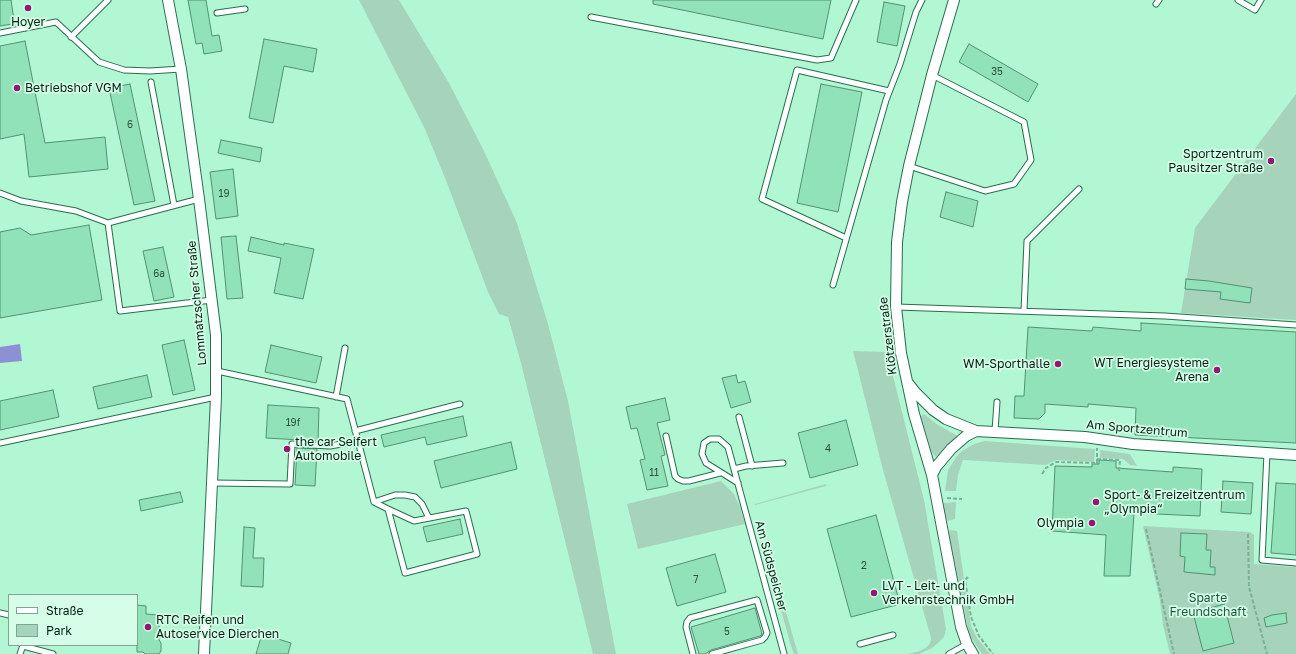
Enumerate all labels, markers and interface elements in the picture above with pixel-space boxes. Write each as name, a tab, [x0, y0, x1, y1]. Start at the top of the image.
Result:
marker: Hoyer	[23, 3, 33, 13]
place label: Hoyer	[11, 15, 45, 29]
house number: 35	[991, 66, 1003, 78]
place label: Betriebshof VGM	[25, 81, 122, 95]
marker: Betriebshof VGM	[12, 83, 22, 93]
house number: 6	[127, 119, 133, 131]
place label: Sportzentrum Pausitzer Straße	[1168, 147, 1263, 175]
marker: Sportzentrum Pausitzer Straße	[1266, 156, 1276, 166]
house number: 19	[219, 188, 229, 200]
street label: Lommatzscher Straße	[184, 240, 210, 366]
house number: 6a	[153, 268, 165, 280]
street label: Klötzerstraße	[876, 296, 900, 376]
place label: WT Energiesysteme Arena	[1094, 356, 1209, 384]
place label: WM-Sporthalle	[963, 357, 1050, 371]
marker: WM-Sporthalle	[1053, 359, 1063, 369]
marker: WT Energiesysteme Arena	[1212, 365, 1222, 375]
house number: 19f	[286, 417, 300, 429]
street label: Am Sportzentrum	[1086, 417, 1188, 441]
place label: the car Seifert Automobile	[295, 435, 377, 463]
house number: 4	[825, 443, 831, 455]
marker: the car Seifert Automobile	[282, 444, 292, 454]
house number: 11	[649, 467, 659, 479]
place label: Sport- & Freizeitzentrum „Olympia“	[1104, 488, 1245, 516]
marker: Sport- & Freizeitzentrum „Olympia“	[1091, 497, 1101, 507]
place label: Olympia	[1037, 516, 1084, 530]
marker: Olympia	[1087, 518, 1097, 528]
street label: Am Südspeicher	[752, 519, 790, 613]
house number: 2	[861, 560, 867, 572]
house number: 7	[693, 574, 699, 586]
place label: LVT - Leit- und Verkehrstechnik GmbH	[882, 579, 1015, 607]
marker: LVT - Leit- und Verkehrstechnik GmbH	[869, 588, 879, 598]
park label: Sparte Freundschaft	[1169, 591, 1247, 619]
legend	[8, 594, 138, 646]
text: Straße	[46, 603, 84, 618]
place label: RTC Reifen und Autoservice Dierchen	[156, 613, 279, 641]
marker: RTC Reifen und Autoservice Dierchen	[143, 622, 153, 632]
text: Park	[46, 623, 72, 638]
house number: 5	[724, 626, 730, 638]

